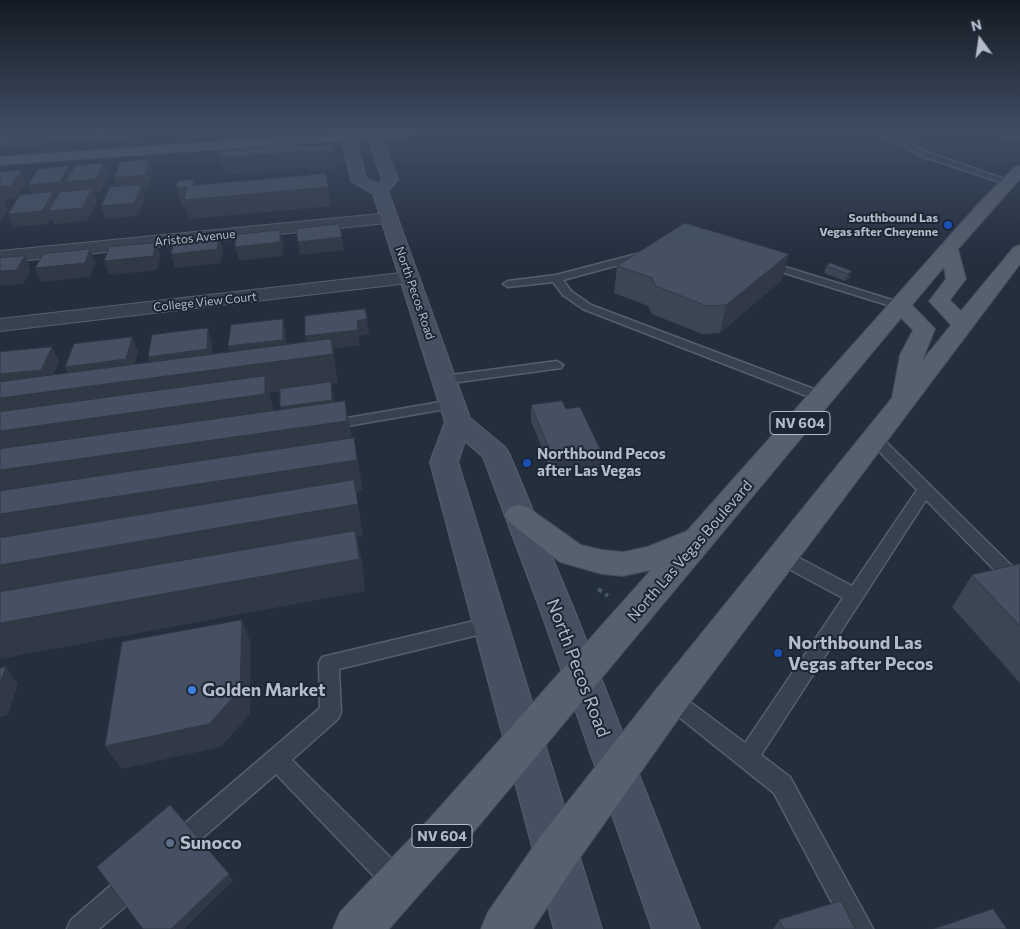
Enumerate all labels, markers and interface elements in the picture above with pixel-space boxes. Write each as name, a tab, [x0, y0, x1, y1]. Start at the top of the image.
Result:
north arrow	[955, 15, 1005, 65]
text: N	[969, 15, 983, 34]
place label: Southbound Las Vegas after Cheyenne	[819, 211, 938, 239]
marker: Southbound Las Vegas after Cheyenne	[942, 219, 954, 231]
street label: Aristos Avenue	[154, 227, 236, 249]
street label: North Pecos Road	[392, 245, 438, 341]
street label: College View Court	[153, 289, 257, 315]
road number: NV 604	[770, 412, 830, 434]
place label: Northbound Pecos after Las Vegas	[537, 445, 666, 480]
marker: Northbound Pecos after Las Vegas	[521, 457, 533, 469]
street label: North Las Vegas Boulevard	[624, 477, 756, 625]
street label: North Pecos Road	[542, 596, 614, 740]
place label: Northbound Las Vegas after Pecos	[788, 632, 933, 674]
marker: Northbound Las Vegas after Pecos	[772, 647, 784, 659]
place label: Golden Market	[202, 679, 326, 701]
marker: Golden Market	[186, 684, 198, 696]
road number: NV 604	[412, 824, 472, 848]
place label: Sunoco	[180, 832, 242, 854]
marker: Sunoco	[164, 837, 176, 849]

